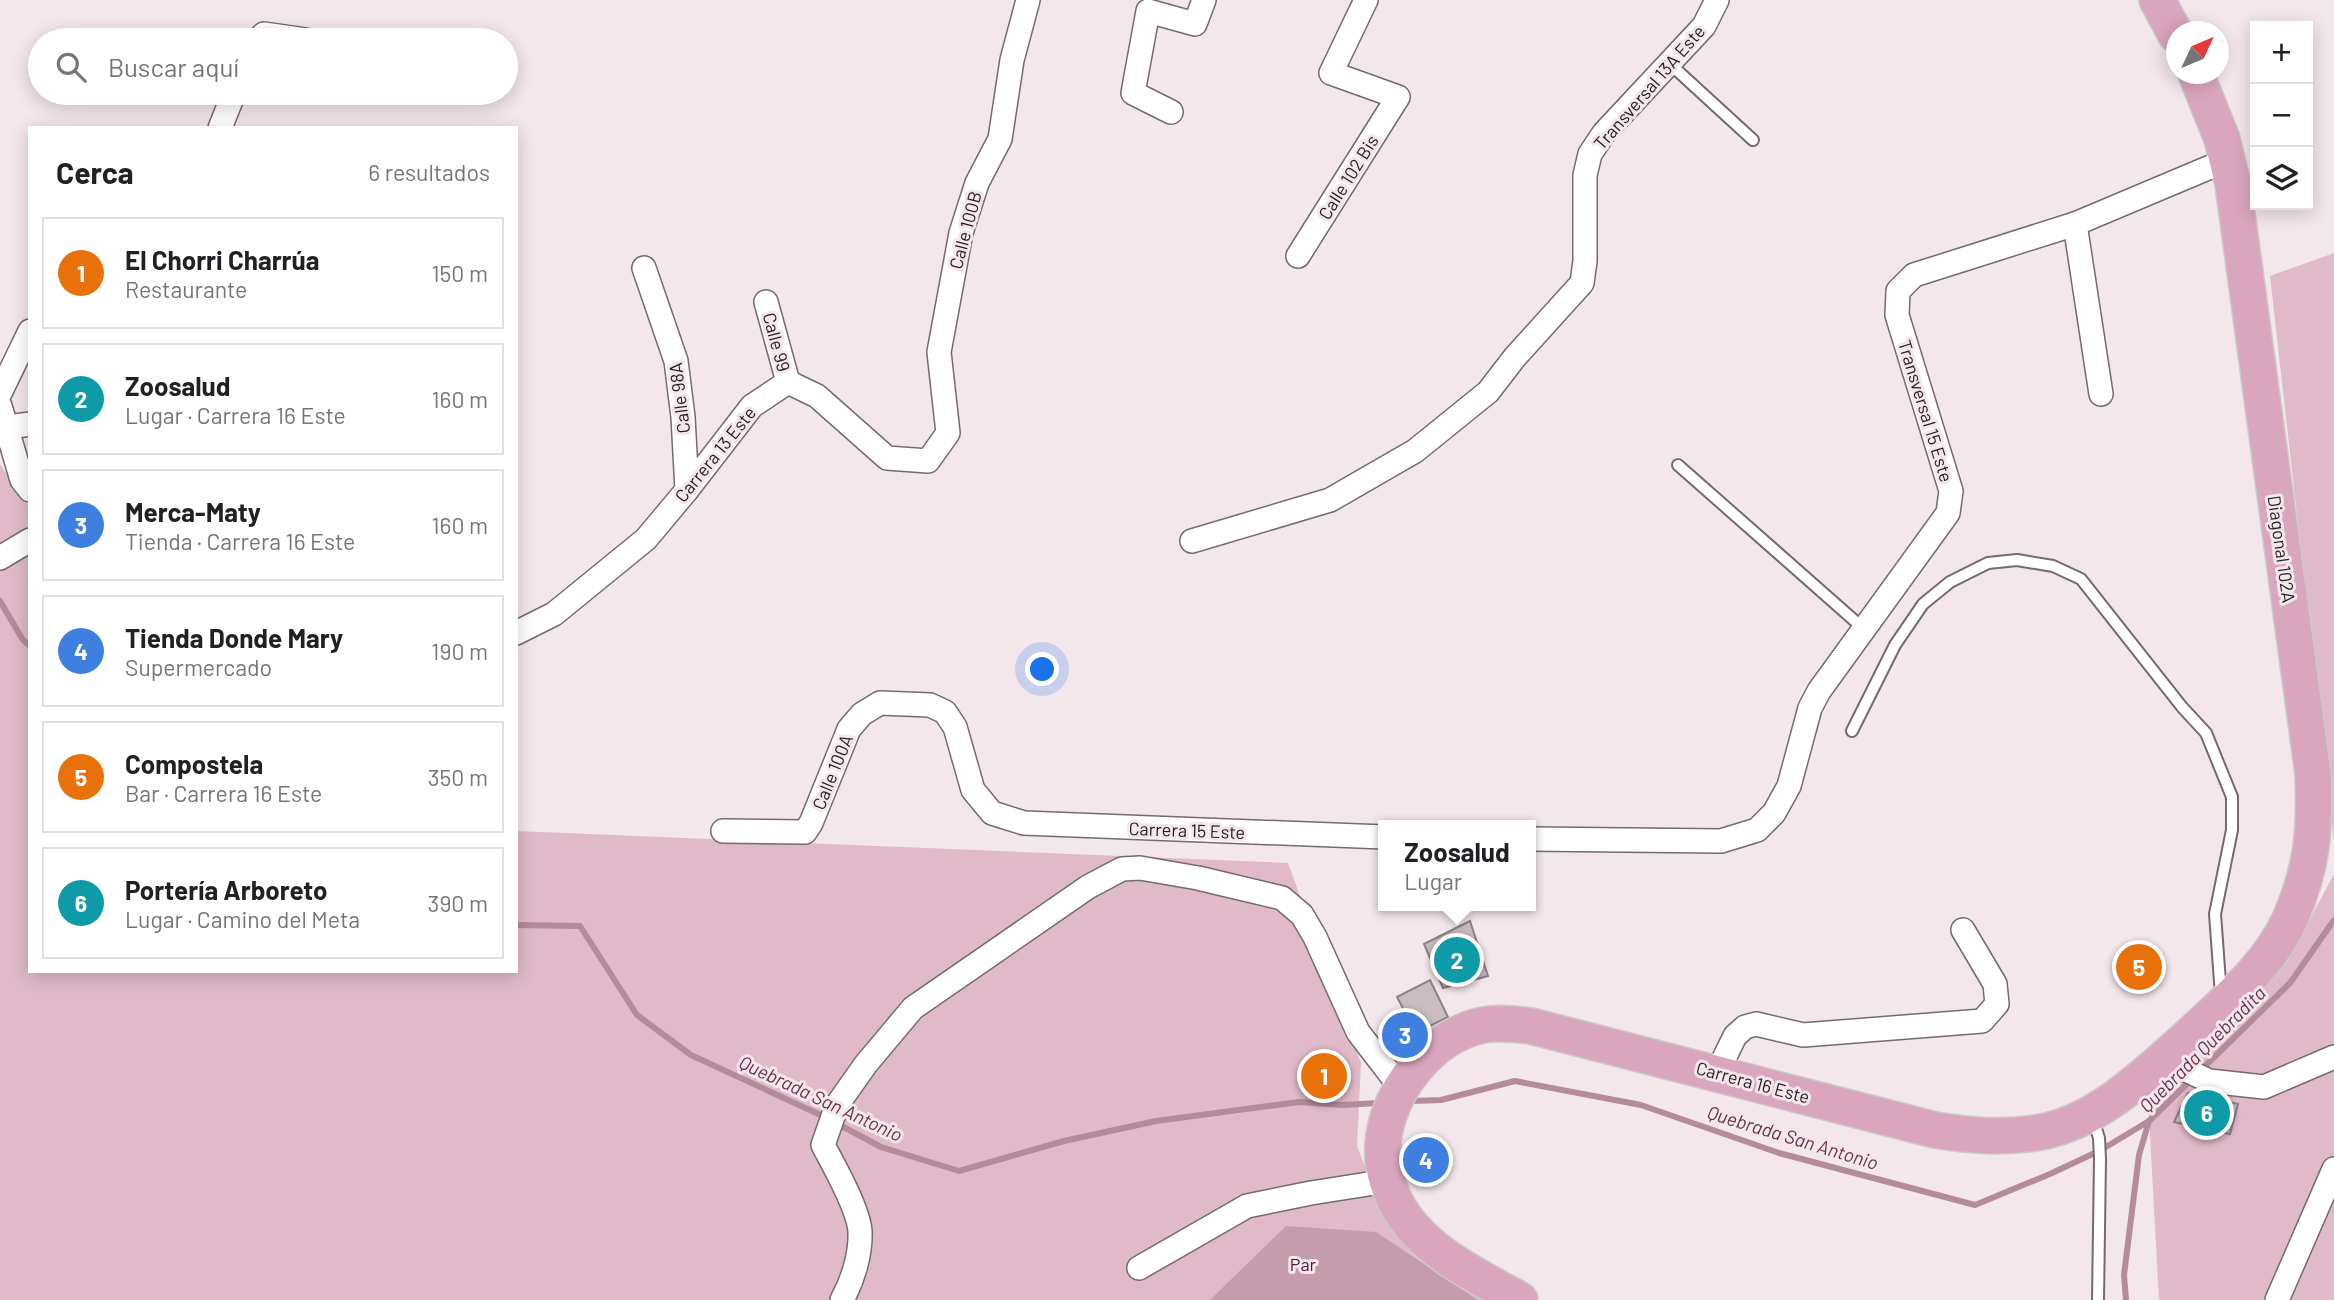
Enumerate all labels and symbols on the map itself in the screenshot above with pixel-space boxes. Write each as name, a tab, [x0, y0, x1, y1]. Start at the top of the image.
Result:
street label: Transversal 13A Este	[1589, 20, 1709, 154]
north arrow	[2166, 21, 2229, 84]
street label: Calle 102 Bis	[1313, 131, 1383, 223]
street label: Calle 100B	[944, 189, 986, 271]
street label: Calle 99	[759, 310, 795, 374]
street label: Transversal 15 Este	[1894, 337, 1958, 485]
street label: Calle 98A	[664, 361, 694, 435]
street label: Carrera 13 Este	[670, 402, 760, 506]
street label: Diagonal 102A	[2264, 494, 2300, 604]
your location	[1025, 652, 1059, 686]
street label: Calle 100A	[807, 731, 857, 813]
street label: Carrera 15 Este	[1128, 817, 1246, 843]
pin: 2	[1434, 934, 1480, 986]
pin: 5	[2116, 941, 2162, 993]
water label: Quebrada Quebradita	[2134, 981, 2270, 1117]
pin: 3	[1382, 1009, 1428, 1061]
water label: Quebrada San Antonio	[736, 1050, 906, 1146]
pin: 1	[1301, 1050, 1347, 1102]
street label: Carrera 16 Este	[1694, 1056, 1812, 1108]
pin: 6	[2184, 1087, 2230, 1139]
water label: Quebrada San Antonio	[1705, 1100, 1881, 1174]
pin: 4	[1403, 1134, 1449, 1186]
park label: Par	[1290, 1253, 1317, 1275]

